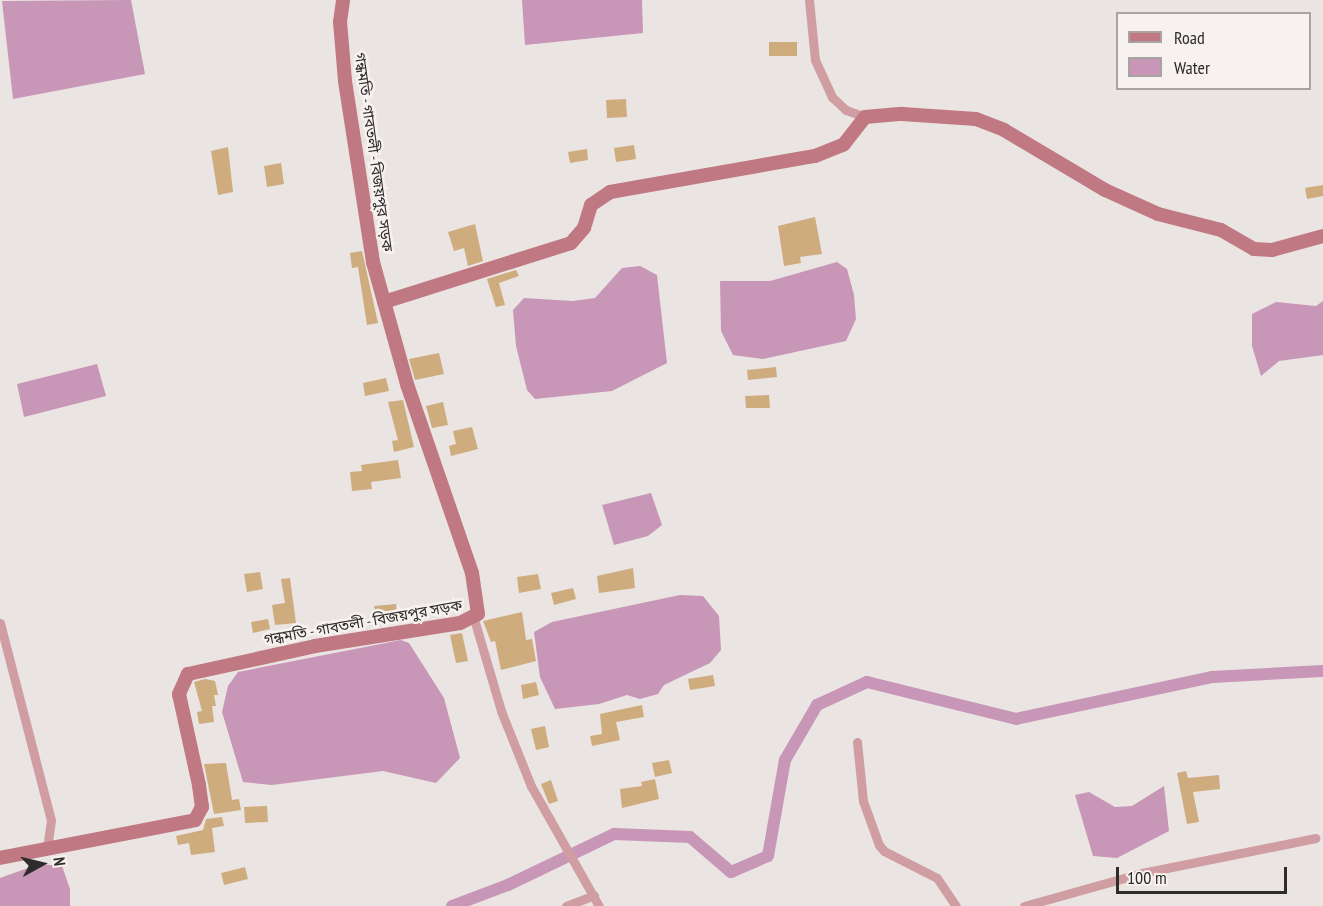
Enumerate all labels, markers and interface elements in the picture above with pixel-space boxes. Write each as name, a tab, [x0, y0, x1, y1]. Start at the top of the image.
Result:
legend	[1116, 12, 1311, 90]
text: Road	[1174, 26, 1205, 49]
street label: গন্ধমতি - গাবতলী - বিজয়পুর সড়ক	[351, 50, 397, 254]
text: Water	[1174, 56, 1210, 79]
street label: গন্ধমতি - গাবতলী - বিজয়পুর সড়ক	[261, 595, 465, 649]
north arrow	[12, 834, 72, 894]
scale bar	[1119, 855, 1290, 893]
text: N	[49, 856, 70, 867]
text: 100 m	[1127, 866, 1167, 889]

